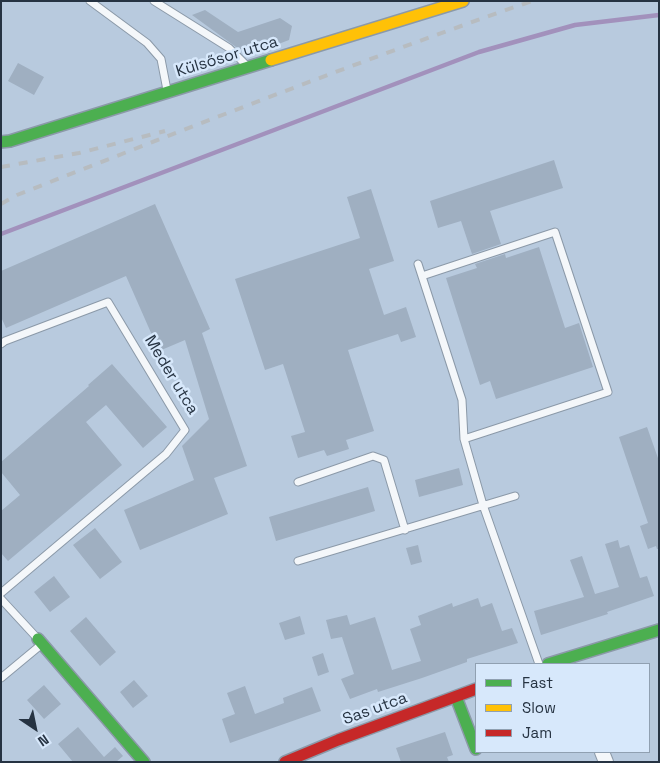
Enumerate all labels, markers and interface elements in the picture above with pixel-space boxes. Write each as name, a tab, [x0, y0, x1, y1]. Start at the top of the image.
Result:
street label: Külsősor utca	[174, 32, 280, 82]
street label: Meder utca	[140, 332, 202, 418]
legend	[475, 663, 650, 753]
text: Fast	[522, 673, 553, 692]
street label: Sas utca	[340, 689, 410, 729]
text: Slow	[522, 698, 556, 717]
north arrow	[10, 703, 60, 753]
text: Jam	[522, 723, 552, 742]
text: N	[34, 730, 52, 751]

